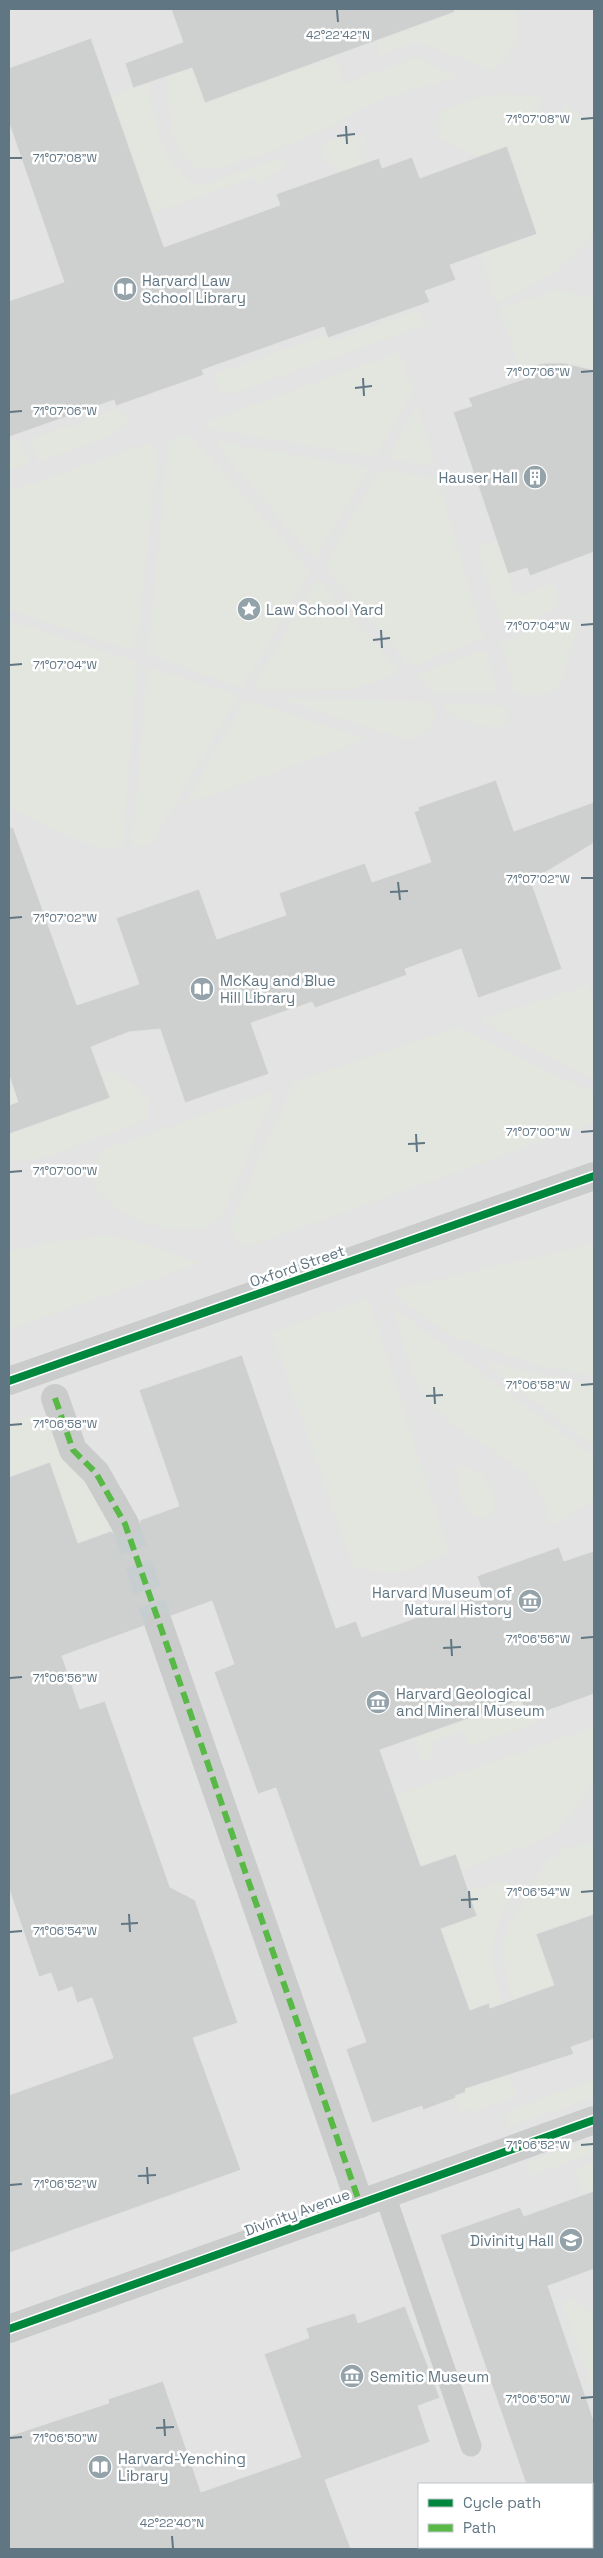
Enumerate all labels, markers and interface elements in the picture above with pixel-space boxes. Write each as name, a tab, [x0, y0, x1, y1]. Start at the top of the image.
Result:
text: 42°22'42"N	[306, 27, 370, 43]
text: 71°07'08"W	[506, 111, 571, 127]
text: 71°07'08"W	[33, 150, 98, 166]
place label: Harvard Law School Library	[142, 271, 246, 307]
library icon: Harvard Law School Library	[112, 276, 138, 302]
text: 71°07'06"W	[506, 364, 571, 380]
text: 71°07'06"W	[33, 403, 98, 419]
building icon: Hauser Hall	[522, 464, 548, 490]
place label: Hauser Hall	[438, 468, 518, 487]
place icon: Law School Yard	[236, 596, 262, 622]
place label: Law School Yard	[266, 600, 383, 619]
text: 71°07'04"W	[506, 618, 570, 634]
text: 71°07'04"W	[33, 657, 97, 673]
text: 71°07'02"W	[506, 871, 571, 887]
text: 71°07'02"W	[33, 910, 98, 926]
place label: McKay and Blue Hill Library	[220, 971, 336, 1007]
library icon: McKay and Blue Hill Library	[189, 976, 215, 1002]
text: 71°07'00"W	[506, 1124, 571, 1140]
text: 71°07'00"W	[33, 1163, 98, 1179]
street label: Oxford Street	[247, 1241, 347, 1291]
text: 71°06'58"W	[506, 1377, 571, 1393]
text: 71°06'58"W	[33, 1416, 98, 1432]
place label: Harvard Museum of Natural History	[372, 1583, 512, 1619]
museum icon: Harvard Museum of Natural History	[517, 1588, 543, 1614]
text: 71°06'56"W	[506, 1631, 571, 1647]
text: 71°06'56"W	[33, 1670, 98, 1686]
place label: Harvard Geological and Mineral Museum	[396, 1684, 545, 1720]
museum icon: Harvard Geological and Mineral Museum	[365, 1689, 391, 1715]
text: 71°06'54"W	[506, 1884, 571, 1900]
text: 71°06'54"W	[33, 1923, 98, 1939]
text: 71°06'52"W	[506, 2137, 571, 2153]
text: 71°06'52"W	[33, 2176, 98, 2192]
street label: Divinity Avenue	[242, 2184, 352, 2240]
school or university icon: Divinity Hall	[558, 2227, 584, 2253]
place label: Divinity Hall	[470, 2231, 554, 2250]
museum icon: Semitic Museum	[339, 2363, 365, 2389]
place label: Semitic Museum	[370, 2367, 489, 2386]
text: 71°06'50"W	[506, 2391, 571, 2407]
text: 71°06'50"W	[33, 2430, 98, 2446]
place label: Harvard-Yenching Library	[118, 2449, 246, 2485]
library icon: Harvard-Yenching Library	[87, 2454, 113, 2480]
legend	[418, 2483, 593, 2548]
text: Cycle path	[463, 2493, 541, 2512]
text: 42°22'40"N	[140, 2515, 204, 2531]
text: Path	[463, 2518, 496, 2537]

